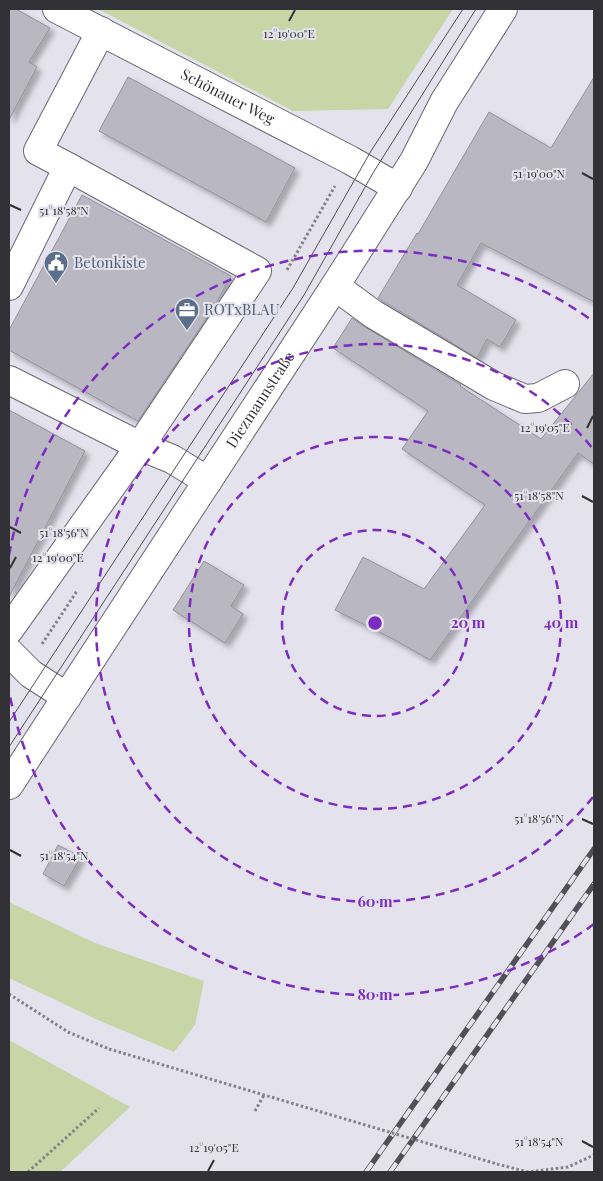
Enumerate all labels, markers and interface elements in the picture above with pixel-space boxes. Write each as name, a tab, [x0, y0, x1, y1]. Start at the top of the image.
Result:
text: 12°19'00"E	[263, 25, 315, 41]
street label: Schönauer Weg	[178, 64, 279, 129]
text: 51°19'00"N	[513, 165, 565, 181]
text: 51°18'58"N	[39, 202, 89, 218]
public building icon: Betonkiste	[43, 250, 69, 284]
place label: Betonkiste	[74, 252, 146, 272]
office icon: ROTxBLAU	[174, 297, 200, 331]
place label: ROTxBLAU	[204, 299, 280, 319]
street label: Diezmannstraße	[221, 347, 299, 451]
text: 12°19'05"E	[520, 419, 570, 435]
text: 51°18'58"N	[514, 487, 564, 503]
text: 51°18'56"N	[39, 524, 89, 540]
text: 12°19'00"E	[32, 549, 84, 565]
text: 20 m	[451, 612, 486, 632]
text: 40 m	[544, 612, 579, 632]
centre of rings	[366, 614, 384, 632]
text: 51°18'56"N	[514, 810, 564, 826]
text: 51°18'54"N	[40, 847, 89, 863]
text: 60 m	[357, 891, 393, 911]
text: 80 m	[357, 984, 393, 1004]
text: 51°18'54"N	[515, 1133, 564, 1149]
text: 12°19'05"E	[189, 1139, 239, 1155]

